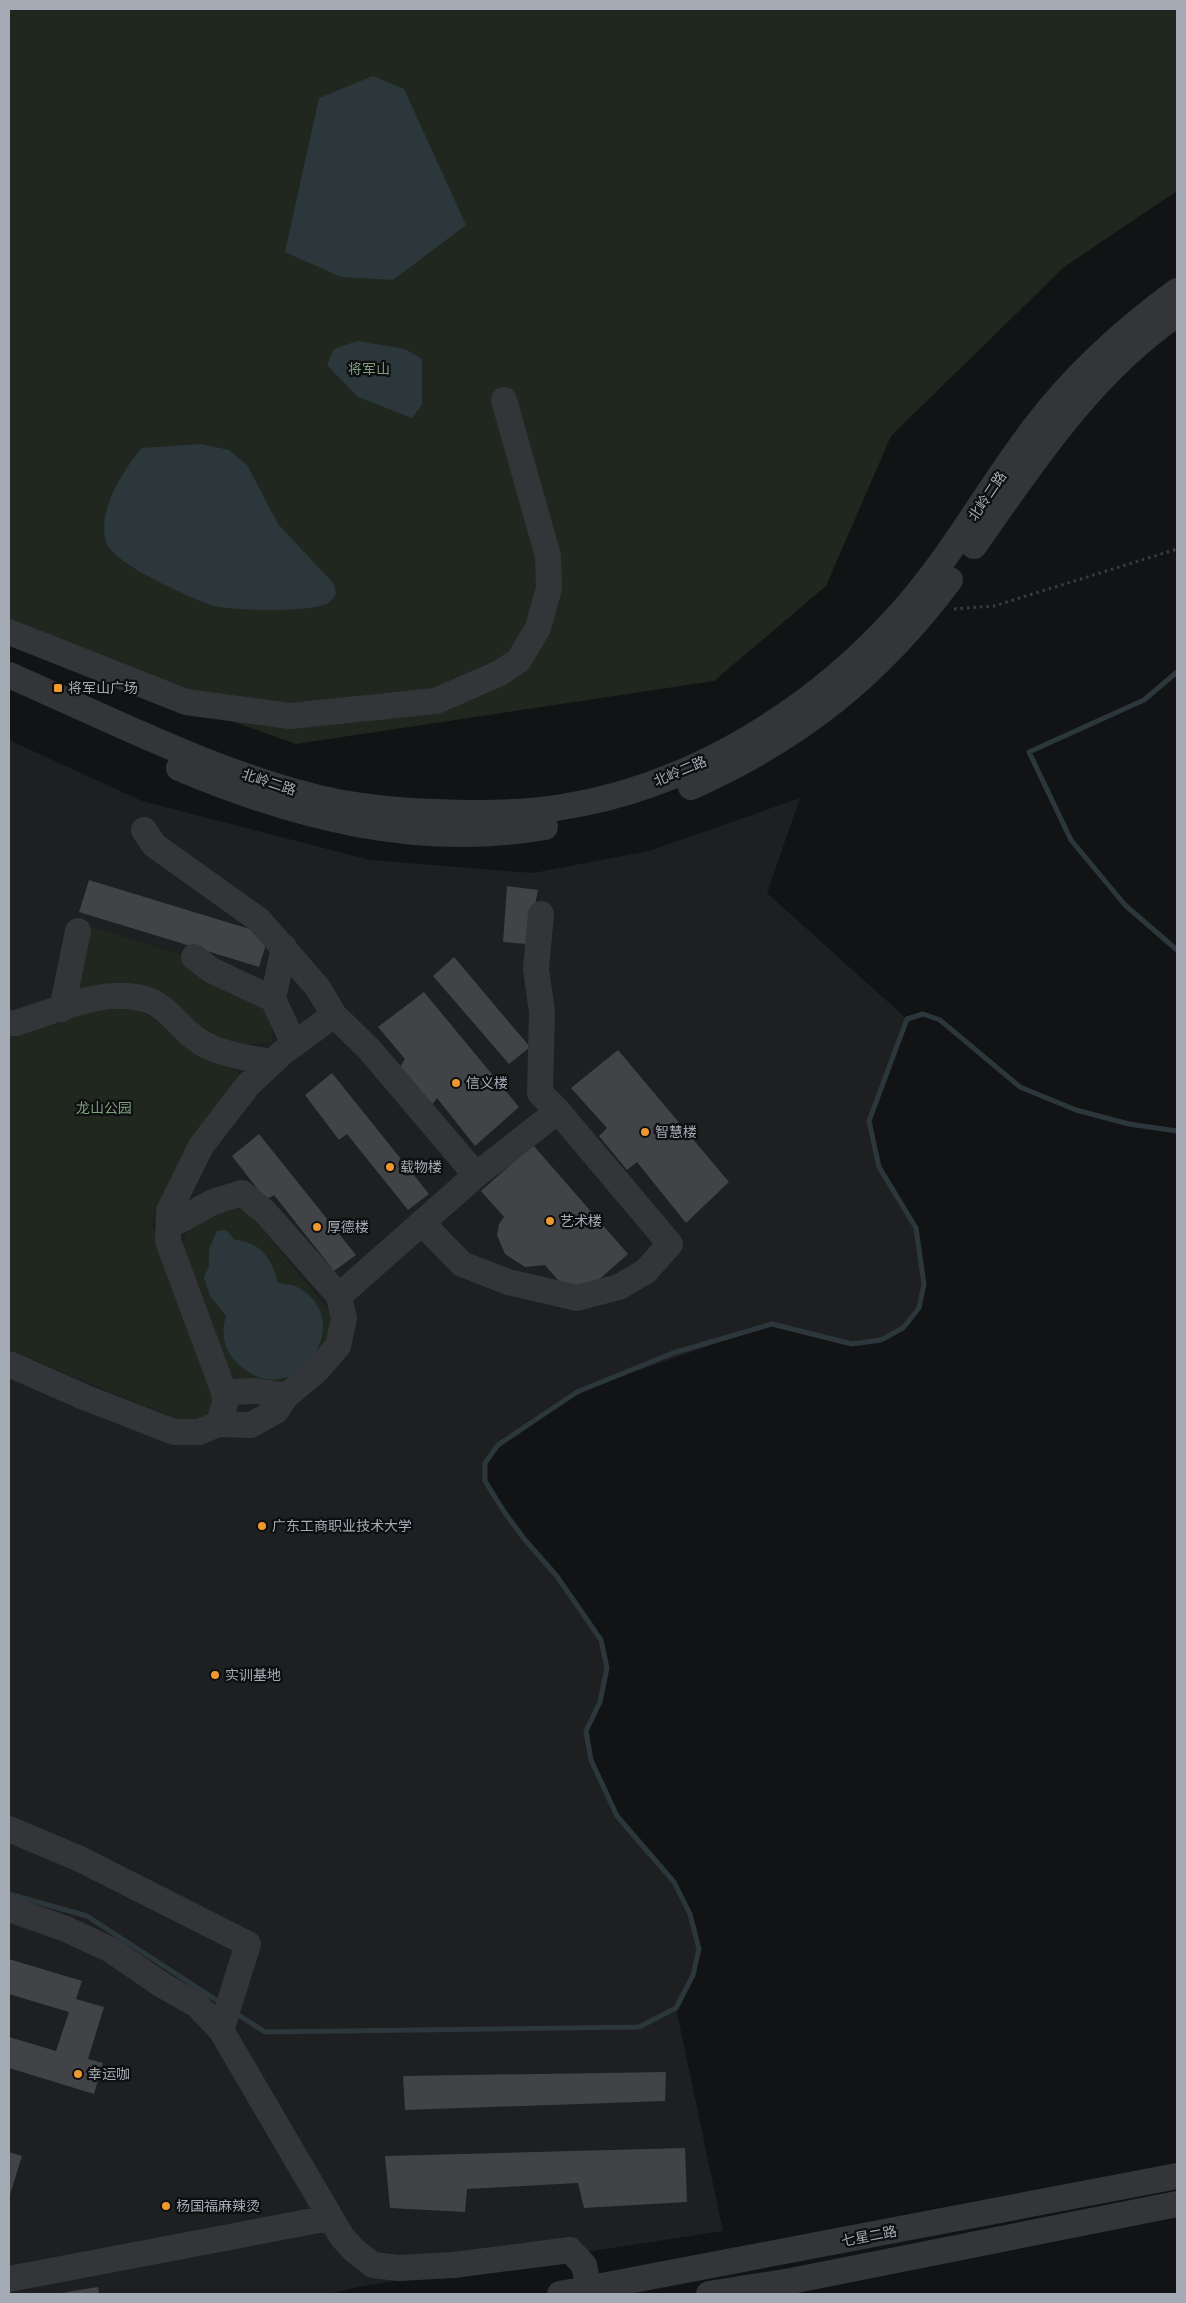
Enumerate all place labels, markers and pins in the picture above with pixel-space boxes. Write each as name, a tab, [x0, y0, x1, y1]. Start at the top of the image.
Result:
place label: 将军山广场	[68, 679, 138, 697]
marker: 将军山广场	[52, 682, 64, 694]
place label: 信义楼	[466, 1074, 508, 1092]
marker: 信义楼	[450, 1077, 462, 1089]
place label: 智慧楼	[655, 1123, 697, 1141]
marker: 智慧楼	[639, 1126, 651, 1138]
place label: 载物楼	[400, 1158, 442, 1176]
marker: 载物楼	[384, 1161, 396, 1173]
place label: 艺术楼	[560, 1212, 602, 1230]
marker: 艺术楼	[544, 1215, 556, 1227]
place label: 厚德楼	[327, 1218, 369, 1236]
marker: 厚德楼	[311, 1221, 323, 1233]
place label: 广东工商职业技术大学	[272, 1517, 412, 1535]
marker: 广东工商职业技术大学	[256, 1520, 268, 1532]
place label: 实训基地	[225, 1666, 281, 1684]
marker: 实训基地	[209, 1669, 221, 1681]
place label: 幸运咖	[88, 2065, 130, 2083]
marker: 幸运咖	[72, 2068, 84, 2080]
place label: 杨国福麻辣烫	[176, 2197, 260, 2215]
marker: 杨国福麻辣烫	[160, 2200, 172, 2212]

